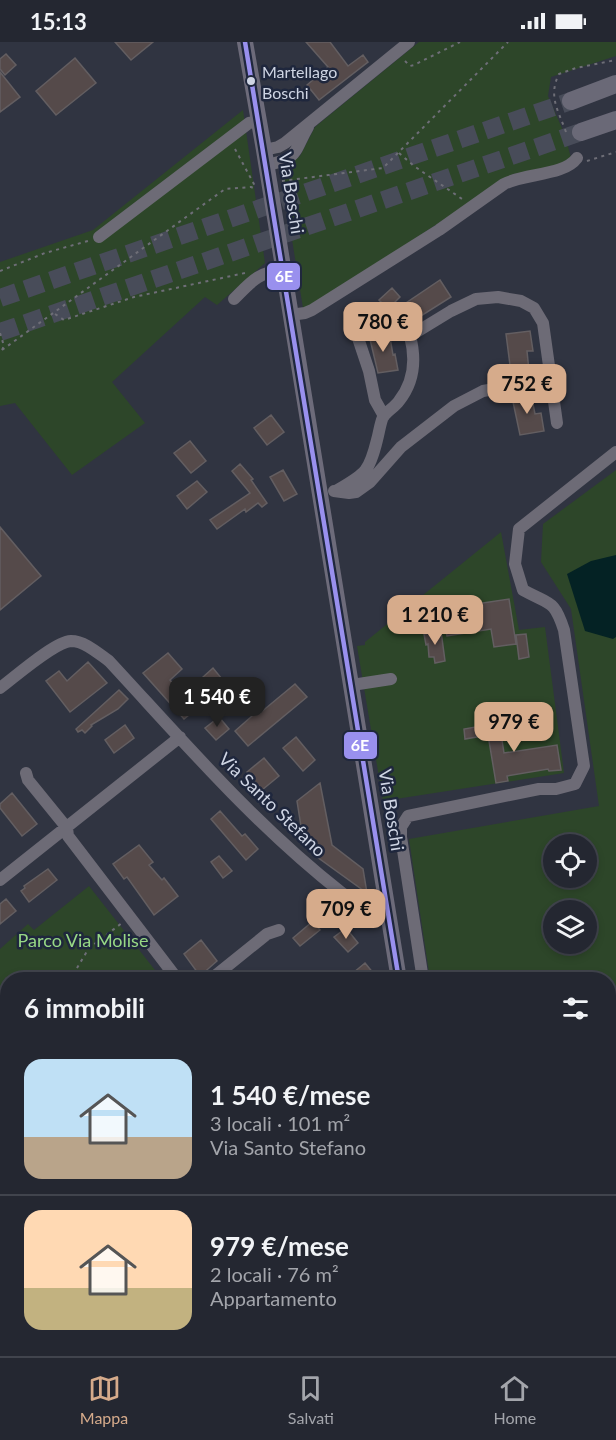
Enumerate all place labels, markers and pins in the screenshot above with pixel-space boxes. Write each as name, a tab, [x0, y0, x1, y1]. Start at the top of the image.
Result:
place label: Martellago Boschi	[262, 62, 337, 102]
marker: Martellago Boschi	[245, 75, 257, 87]
pin: 780 €	[341, 302, 425, 353]
pin: 752 €	[485, 364, 569, 415]
pin: 1 210 €	[380, 595, 490, 646]
pin: 1 540 €	[162, 677, 272, 728]
pin: 979 €	[472, 702, 556, 753]
pin: 709 €	[304, 889, 388, 940]

